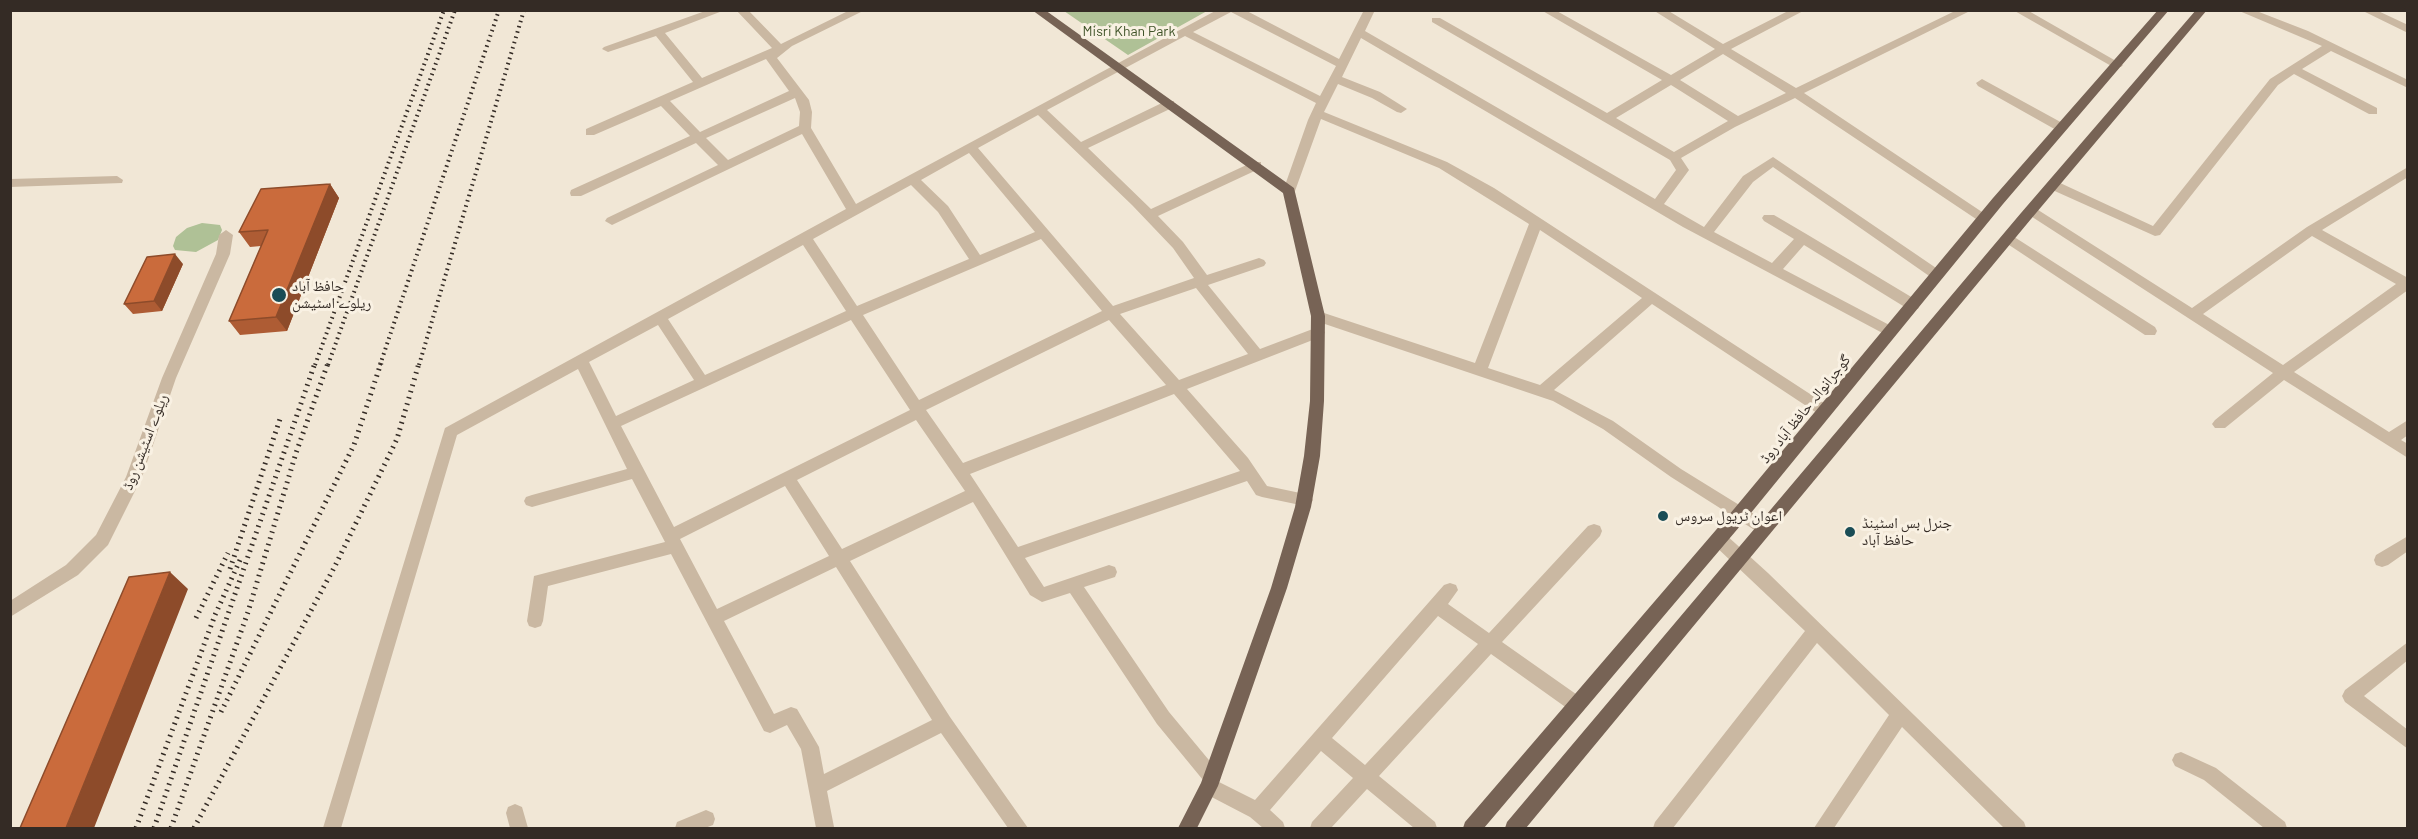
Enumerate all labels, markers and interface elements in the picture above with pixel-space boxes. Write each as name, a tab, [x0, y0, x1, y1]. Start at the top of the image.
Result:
park label: Misri Khan Park	[1083, 23, 1175, 39]
place label: حافظ آباد ریلوے اسٹیشن	[292, 277, 371, 312]
marker: حافظ آباد ریلوے اسٹیشن	[270, 286, 288, 304]
street label: گوجرانوالہ حافظ آباد روڈ	[1756, 351, 1854, 467]
street label: ریلوے اسٹیشن روڈ	[118, 392, 172, 492]
place label: اعوان ٹریول سروس	[1675, 507, 1782, 525]
marker: اعوان ٹریول سروس	[1656, 509, 1670, 523]
place label: جنرل بس اسٹینڈ حافظ آباد	[1862, 514, 1952, 549]
marker: جنرل بس اسٹینڈ حافظ آباد	[1843, 525, 1857, 539]

